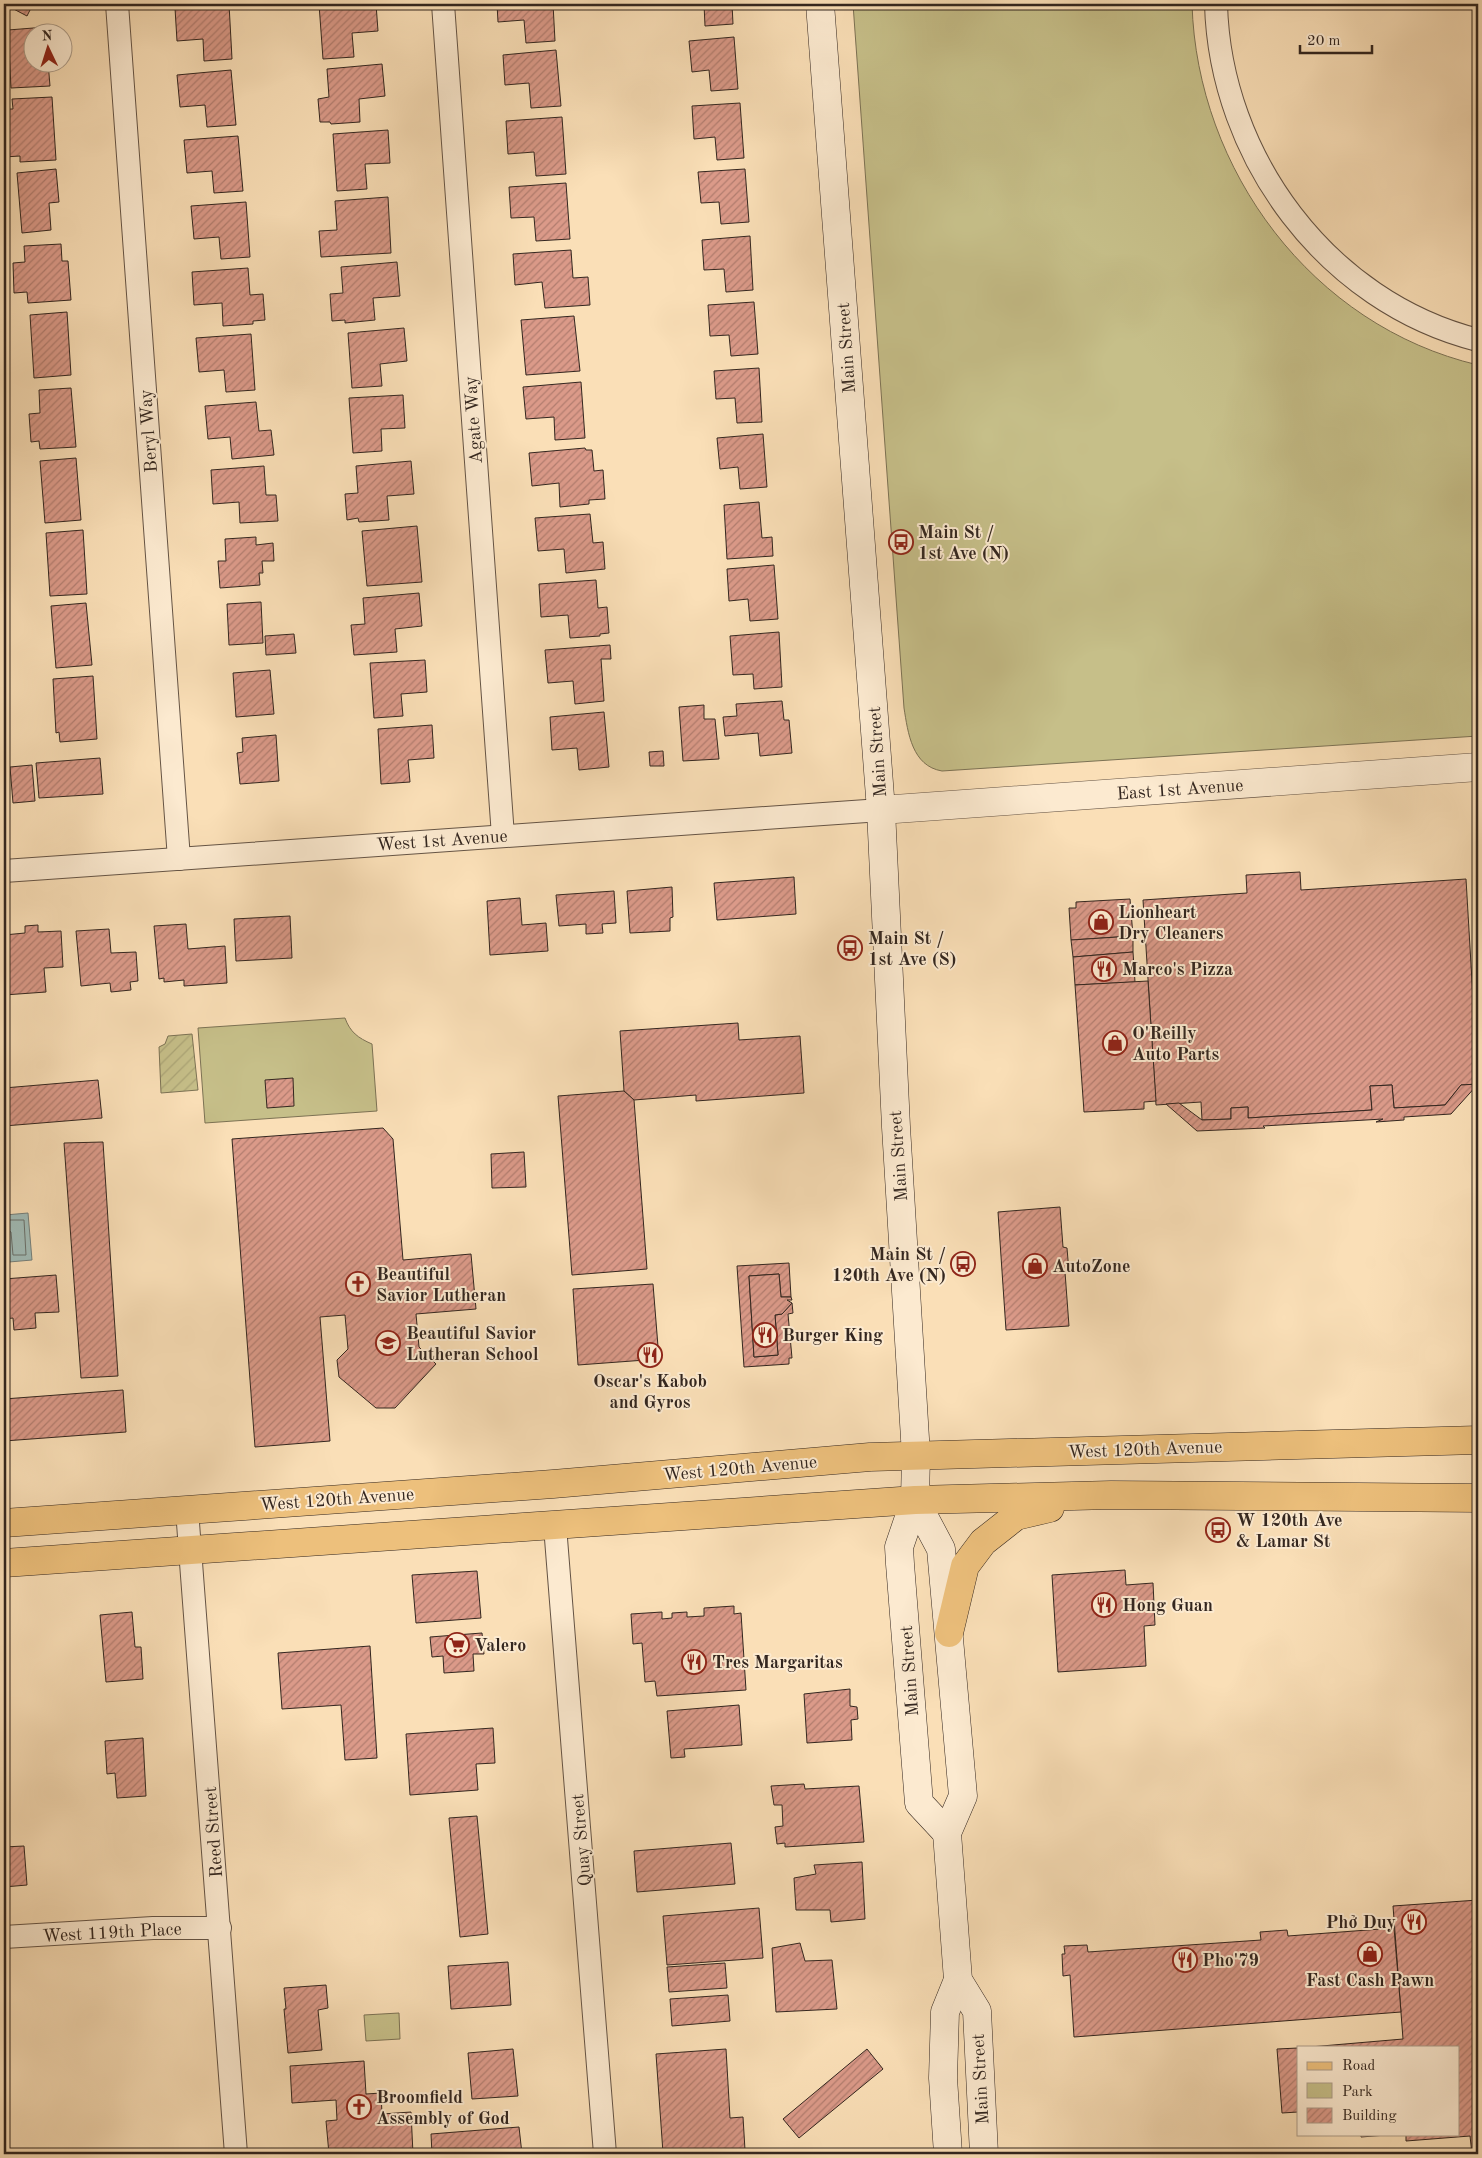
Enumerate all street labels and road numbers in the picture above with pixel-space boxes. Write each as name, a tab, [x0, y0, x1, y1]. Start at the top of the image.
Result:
street label: Main Street	[835, 302, 859, 394]
street label: Agate Way	[462, 375, 486, 464]
street label: Beryl Way	[137, 388, 161, 473]
street label: Main Street	[866, 706, 890, 798]
street label: East 1st Avenue	[1116, 777, 1244, 803]
street label: West 1st Avenue	[376, 827, 508, 855]
street label: Main Street	[887, 1110, 911, 1202]
street label: West 120th Avenue	[1067, 1438, 1223, 1462]
street label: West 120th Avenue	[662, 1453, 818, 1485]
street label: West 120th Avenue	[259, 1486, 415, 1514]
street label: Main Street	[898, 1625, 922, 1717]
street label: Reed Street	[202, 1786, 226, 1878]
street label: Quay Street	[569, 1793, 595, 1887]
street label: West 119th Place	[42, 1920, 182, 1946]
street label: Main Street	[970, 2033, 992, 2125]

